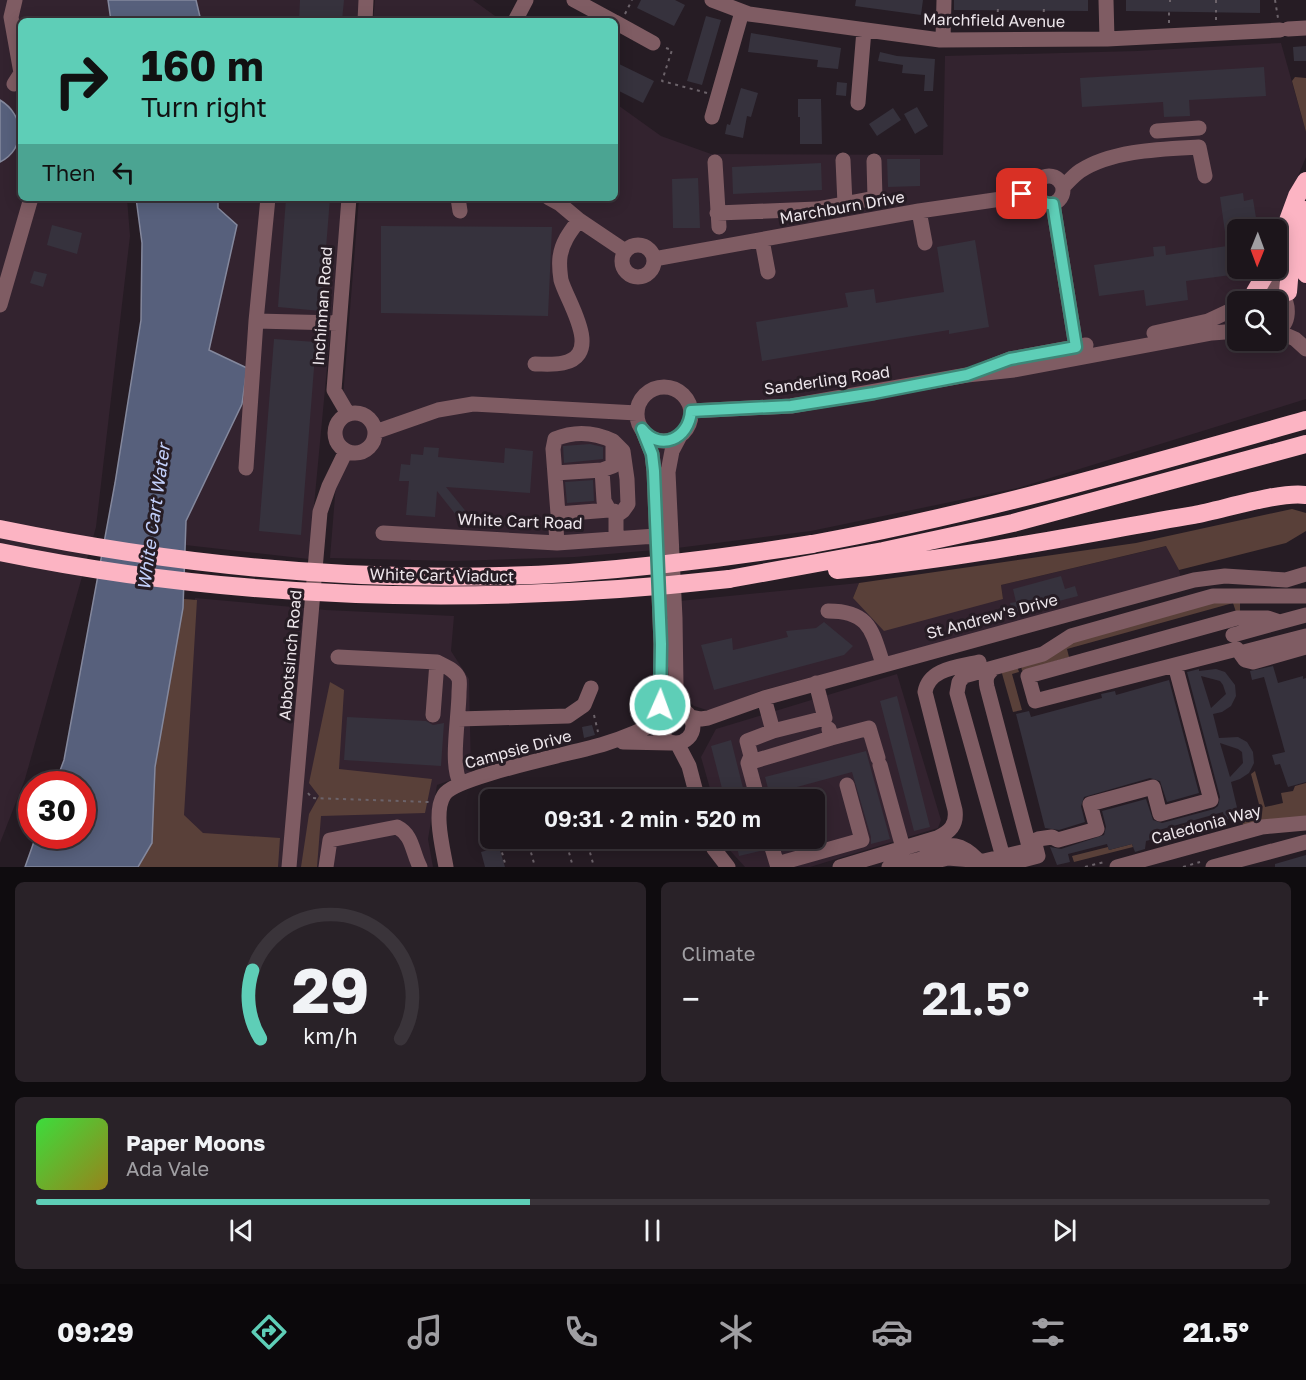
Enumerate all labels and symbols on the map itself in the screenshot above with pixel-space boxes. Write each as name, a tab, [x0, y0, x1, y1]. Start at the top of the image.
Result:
street label: Marchfield Avenue	[923, 9, 1065, 31]
pin	[996, 168, 1047, 219]
street label: Marchburn Drive	[778, 186, 906, 228]
north arrow	[1227, 219, 1287, 279]
street label: Inchinnan Road	[308, 246, 336, 366]
street label: Sanderling Road	[763, 361, 891, 399]
water label: White Cart Water	[132, 439, 175, 592]
street label: White Cart Road	[457, 509, 583, 533]
street label: White Cart Viaduct	[369, 564, 515, 586]
street label: Abbotsinch Road	[274, 589, 306, 721]
street label: St Andrew's Drive	[924, 589, 1060, 643]
position arrow	[628, 673, 692, 737]
street label: Campsie Drive	[462, 725, 574, 773]
speed limit sign: 30	[18, 771, 96, 849]
street label: Caledonia Way	[1149, 800, 1263, 848]

